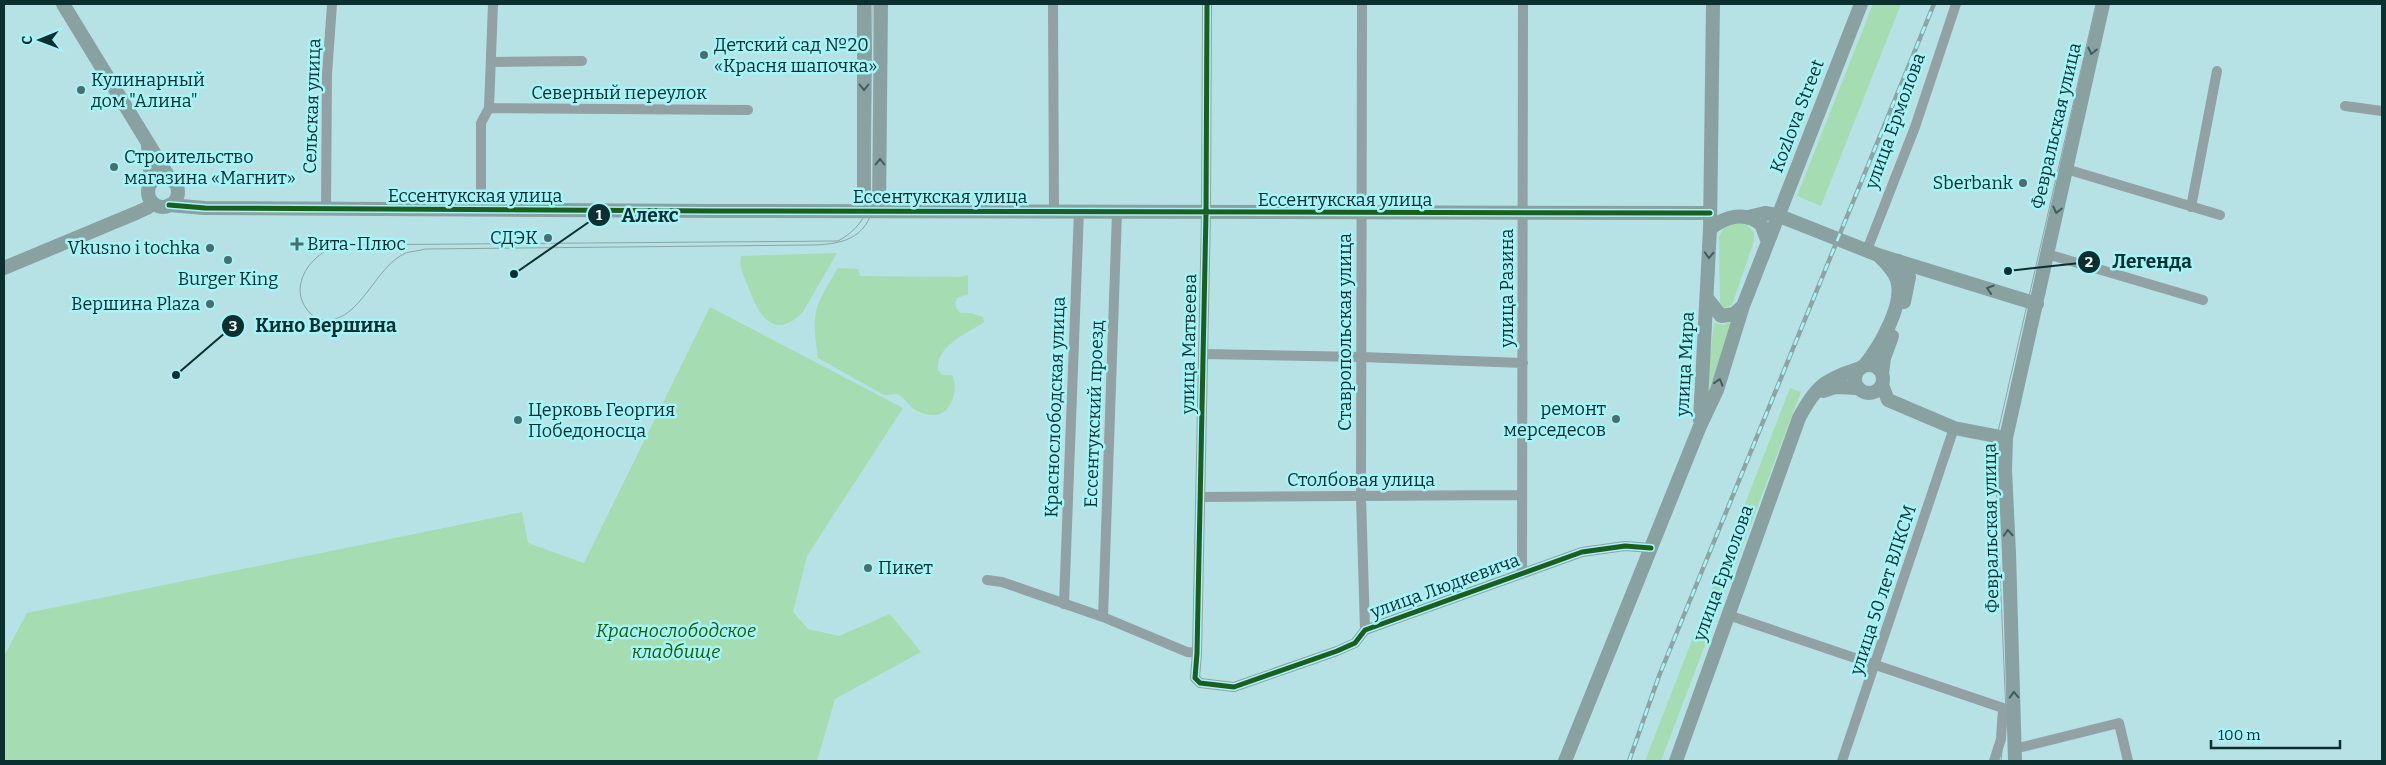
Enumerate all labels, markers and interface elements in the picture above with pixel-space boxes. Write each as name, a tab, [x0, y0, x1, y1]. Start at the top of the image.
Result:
north arrow	[15, 15, 65, 65]
place label: Детский сад №20 «Красня шапочка»	[714, 34, 877, 77]
text: С	[19, 36, 36, 45]
street label: Сельская улица	[299, 38, 325, 174]
street label: Февральская улица	[2026, 40, 2086, 211]
one-way arrow	[2088, 47, 2098, 56]
marker: Детский сад №20 «Красня шапочка»	[698, 49, 710, 61]
street label: улица Ермолова	[1860, 50, 1930, 193]
street label: Kozlova Street	[1765, 56, 1829, 176]
place label: Кулинарный дом "Алина"	[91, 69, 205, 112]
street label: Северный переулок	[531, 82, 707, 104]
marker: Кулинарный дом "Алина"	[75, 84, 87, 96]
one-way arrow	[859, 84, 869, 92]
place label: Строительство магазина «Магнит»	[124, 146, 296, 189]
one-way arrow	[874, 158, 885, 166]
marker: Строительство магазина «Магнит»	[108, 161, 120, 173]
place label: Sberbank	[1932, 172, 2014, 194]
marker: Sberbank	[2017, 177, 2029, 189]
street label: Ессентукская улица	[388, 185, 562, 207]
street label: Ессентукская улица	[853, 186, 1027, 208]
street label: Ессентукская улица	[1258, 189, 1432, 211]
callout: Алекс	[586, 198, 688, 232]
text: Алекс	[621, 204, 679, 227]
one-way arrow	[2052, 205, 2063, 214]
text: 1	[596, 206, 603, 224]
place label: СДЭК	[490, 227, 538, 249]
street label: улица Разина	[1496, 228, 1518, 348]
marker: СДЭК	[542, 232, 554, 244]
place label: Вита-Плюс	[307, 233, 406, 255]
street label: Ставропольская улица	[1334, 233, 1356, 431]
place label: Vkusno i tochka	[67, 237, 200, 259]
marker: Вита-Плюс	[291, 238, 303, 250]
marker: Vkusno i tochka	[204, 242, 216, 254]
callout: Легенда	[2077, 245, 2202, 279]
text: Легенда	[2112, 250, 2192, 273]
one-way arrow	[1704, 251, 1715, 259]
text: 2	[2085, 253, 2093, 271]
marker: Burger King	[222, 254, 234, 266]
place label: Burger King	[178, 268, 278, 290]
street label: улица Матвеева	[1177, 273, 1201, 415]
one-way arrow	[1987, 285, 1995, 295]
place label: Вершина Plaza	[71, 293, 200, 315]
street label: Краснослободская улица	[1040, 296, 1070, 518]
marker: Вершина Plaza	[204, 298, 216, 310]
callout: Кино Вершина	[221, 309, 407, 343]
street label: улица Мира	[1671, 311, 1699, 418]
text: Кино Вершина	[255, 314, 397, 337]
text: 3	[229, 317, 237, 335]
street label: Ессентукский проезд	[1080, 320, 1108, 508]
one-way arrow	[1714, 378, 1724, 386]
place label: ремонт мерседесов	[1504, 398, 1606, 441]
place label: Церковь Георгия Победоносца	[528, 399, 675, 442]
marker: ремонт мерседесов	[1610, 413, 1622, 425]
marker: Церковь Георгия Победоносца	[512, 414, 524, 426]
street label: Февральская улица	[1979, 443, 2003, 613]
street label: Столбовая улица	[1287, 469, 1435, 491]
street label: улица Ермолова	[1688, 502, 1758, 645]
street label: улица 50 лет ВЛКСМ	[1845, 502, 1921, 679]
one-way arrow	[2003, 528, 2014, 536]
street label: улица Людкевича	[1366, 549, 1523, 624]
place label: Пикет	[878, 557, 933, 579]
marker: Пикет	[862, 562, 874, 574]
park label: Краснослободское кладбище	[596, 620, 756, 663]
one-way arrow	[2008, 691, 2019, 699]
scale bar	[2211, 718, 2340, 750]
text: 100 m	[2218, 726, 2261, 744]

